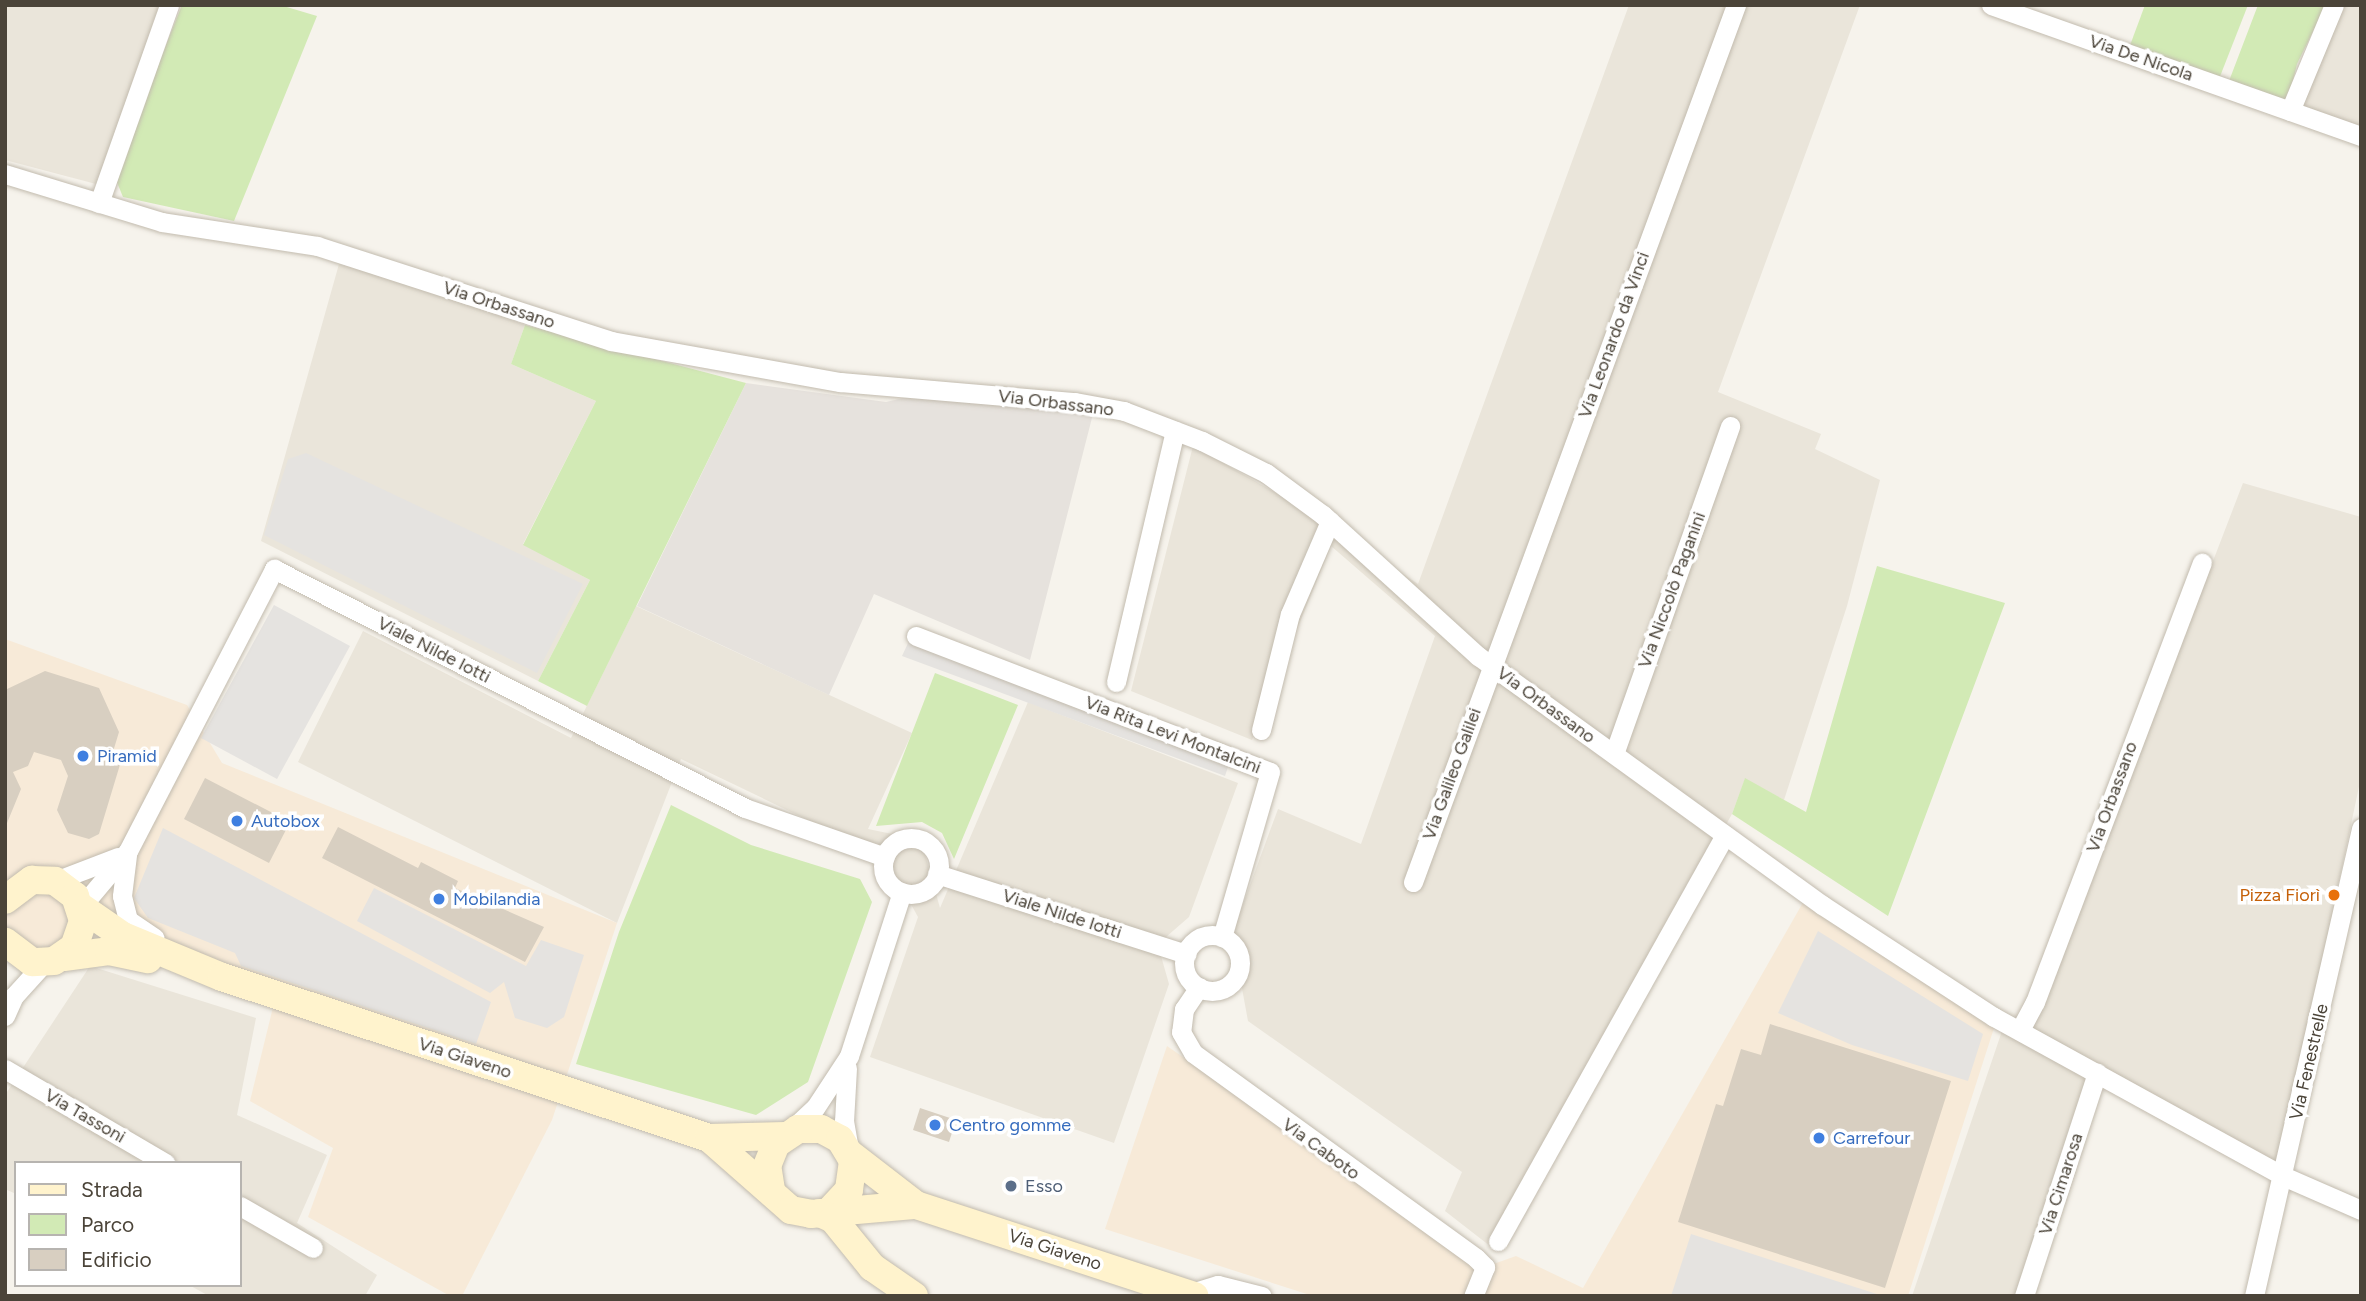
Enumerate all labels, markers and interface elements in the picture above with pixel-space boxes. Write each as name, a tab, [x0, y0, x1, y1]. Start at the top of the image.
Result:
street label: Via De Nicola	[2086, 30, 2196, 86]
street label: Via Leonardo da Vinci	[1574, 249, 1654, 421]
street label: Via Orbassano	[440, 277, 558, 333]
street label: Via Orbassano	[997, 385, 1115, 421]
street label: Via Niccolò Paganini	[1634, 509, 1710, 671]
street label: Viale Nilde Iotti	[374, 612, 494, 688]
street label: Via Orbassano	[1493, 662, 1599, 748]
street label: Via Rita Levi Montalcini	[1082, 691, 1264, 779]
street label: Via Galileo Galilei	[1418, 705, 1486, 843]
street label: Via Orbassano	[2082, 739, 2142, 855]
place label: Piramid	[97, 745, 157, 767]
marker: Piramid	[75, 748, 91, 764]
place label: Autobox	[251, 810, 320, 832]
marker: Autobox	[229, 813, 245, 829]
place label: Pizza Fiorì	[2239, 884, 2320, 906]
street label: Viale Nilde Iotti	[1000, 885, 1124, 943]
marker: Pizza Fiorì	[2326, 887, 2342, 903]
place label: Mobilandia	[453, 888, 540, 910]
marker: Mobilandia	[431, 891, 447, 907]
street label: Via Fenestrelle	[2285, 1002, 2333, 1122]
street label: Via Giaveno	[416, 1033, 514, 1083]
street label: Via Tassoni	[41, 1084, 129, 1148]
place label: Centro gomme	[949, 1114, 1071, 1136]
street label: Via Caboto	[1278, 1114, 1364, 1184]
marker: Centro gomme	[927, 1117, 943, 1133]
place label: Carrefour	[1833, 1127, 1910, 1149]
marker: Carrefour	[1811, 1130, 1827, 1146]
street label: Via Cimarosa	[2034, 1130, 2088, 1238]
legend	[14, 1161, 242, 1287]
place label: Esso	[1025, 1175, 1063, 1197]
text: Strada	[81, 1177, 143, 1202]
marker: Esso	[1003, 1178, 1019, 1194]
text: Parco	[81, 1212, 134, 1237]
street label: Via Giaveno	[1006, 1225, 1104, 1275]
text: Edificio	[81, 1247, 152, 1272]

